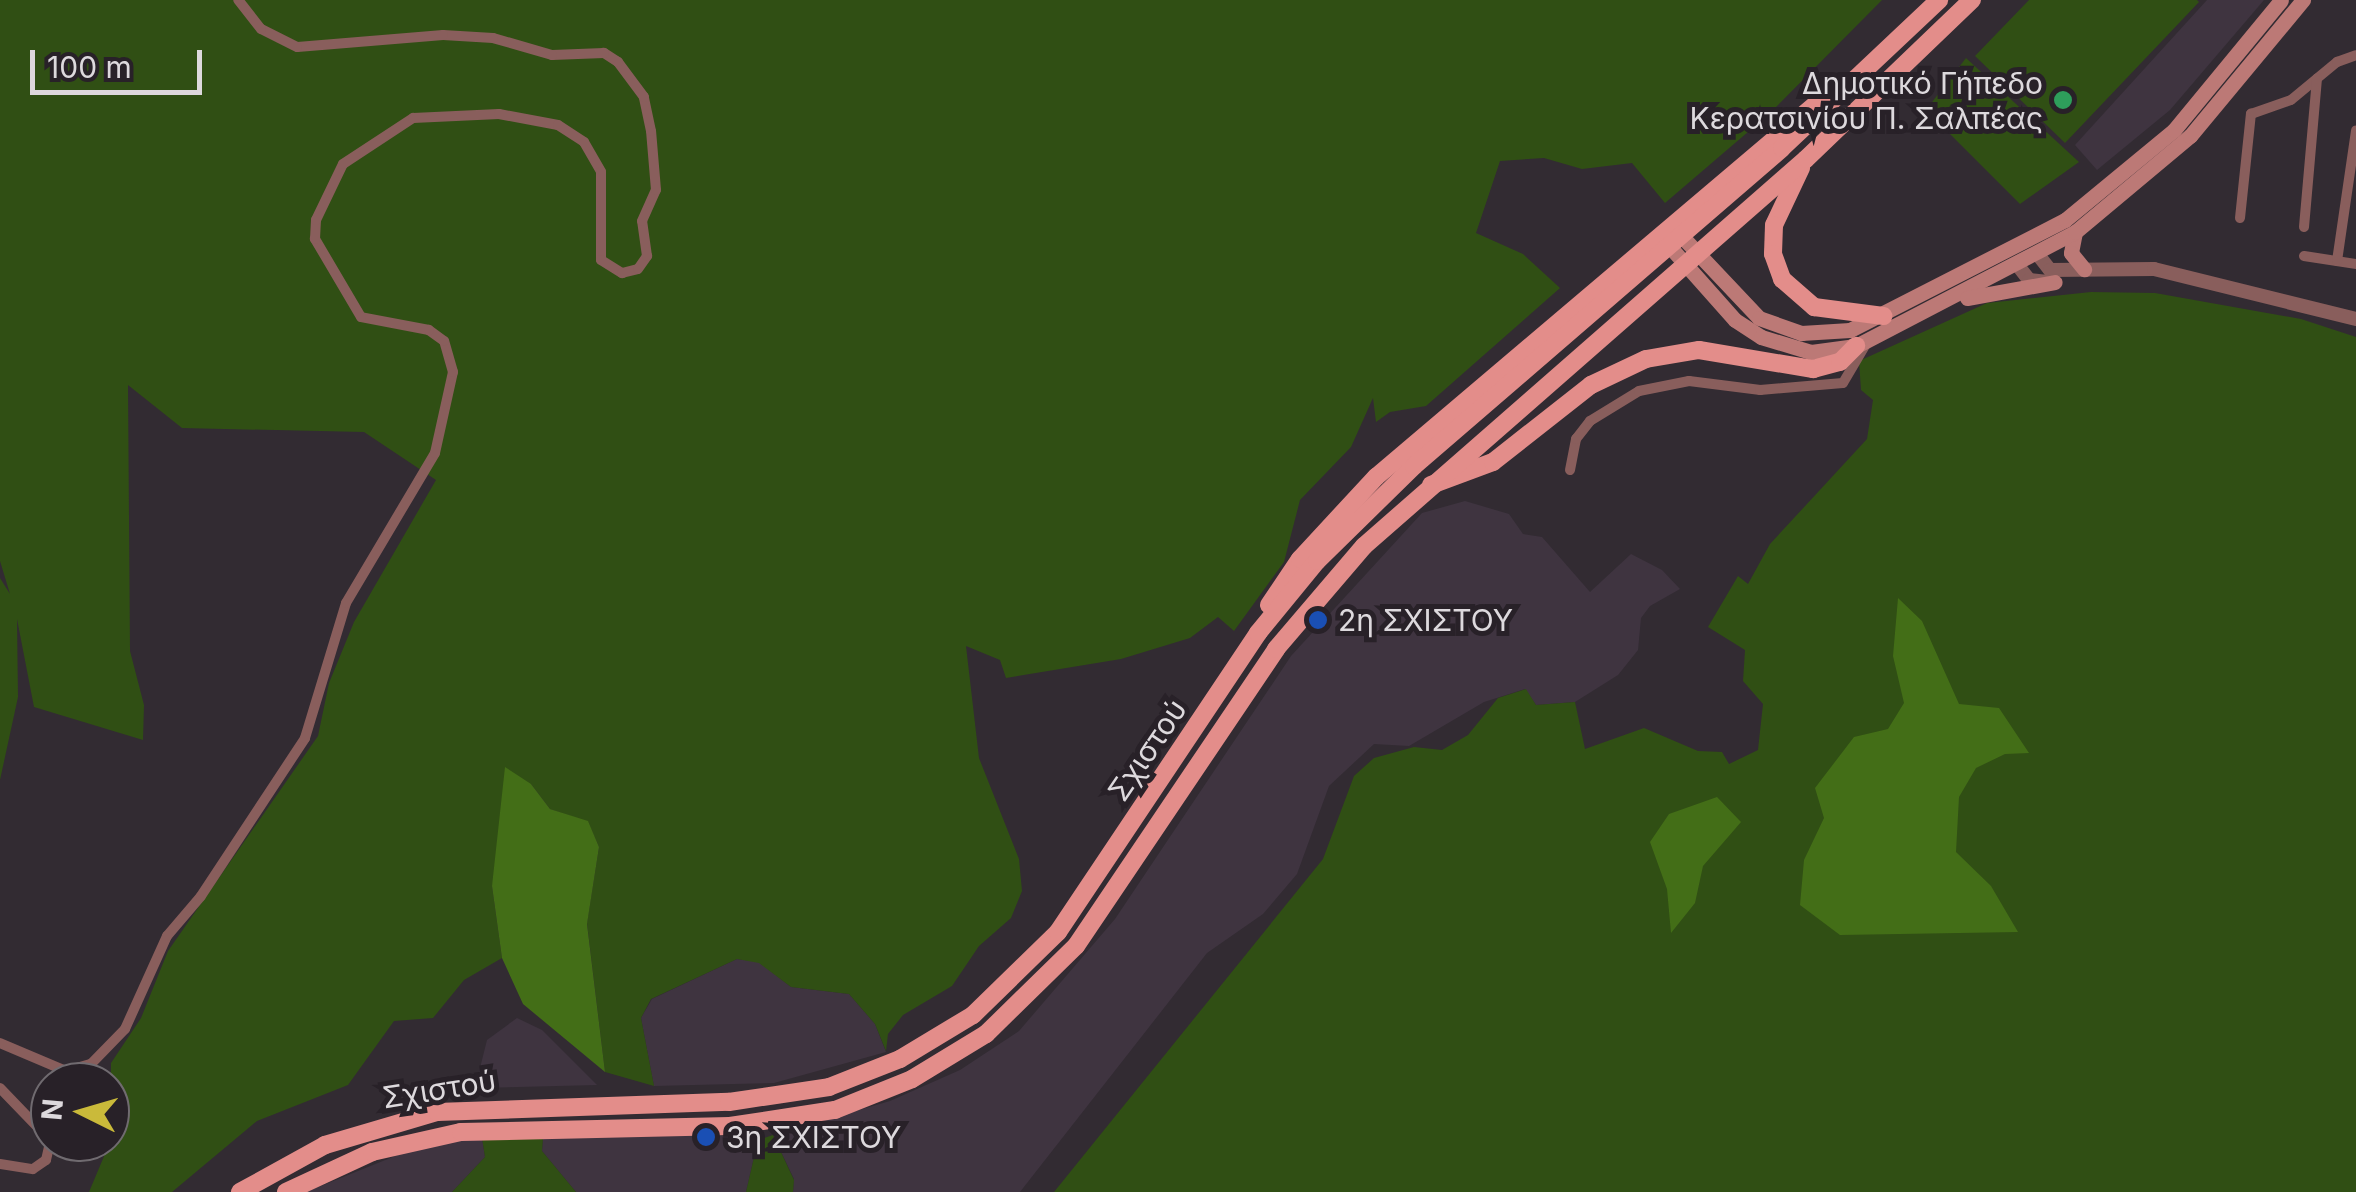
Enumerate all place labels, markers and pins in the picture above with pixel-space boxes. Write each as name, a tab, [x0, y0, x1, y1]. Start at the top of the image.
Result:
place label: Δημοτικό Γήπεδο Κερατσινίου Π. Σαλπέας	[1690, 65, 2043, 136]
marker: Δημοτικό Γήπεδο Κερατσινίου Π. Σαλπέας	[2052, 89, 2074, 111]
place label: 2η ΣΧΙΣΤΟΥ	[1338, 602, 1513, 638]
marker: 2η ΣΧΙΣΤΟΥ	[1307, 609, 1329, 631]
place label: 3η ΣΧΙΣΤΟΥ	[726, 1119, 901, 1155]
marker: 3η ΣΧΙΣΤΟΥ	[695, 1126, 717, 1148]

